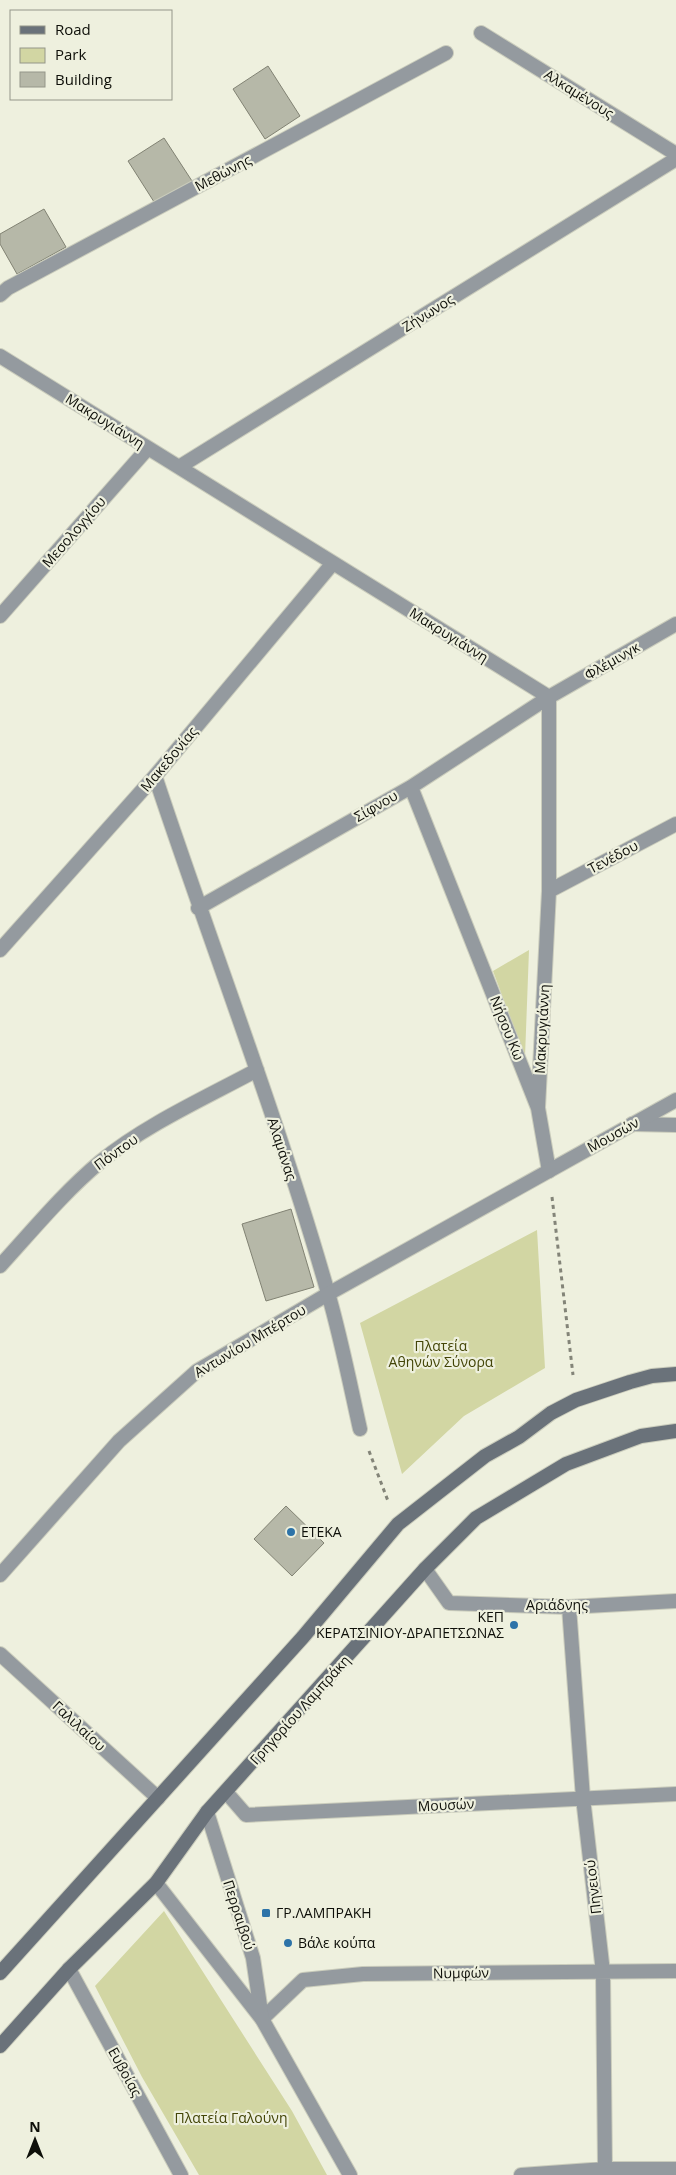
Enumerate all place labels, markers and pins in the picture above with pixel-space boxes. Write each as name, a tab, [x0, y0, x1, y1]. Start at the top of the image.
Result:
place label: ΕΤΕΚΑ	[301, 1522, 342, 1541]
marker: ΕΤΕΚΑ	[285, 1526, 297, 1538]
place label: ΚΕΠ ΚΕΡΑΤΣΙΝΙΟΥ-ΔΡΑΠΕΤΣΩΝΑΣ	[316, 1607, 504, 1642]
marker: ΚΕΠ ΚΕΡΑΤΣΙΝΙΟΥ-ΔΡΑΠΕΤΣΩΝΑΣ	[508, 1619, 520, 1631]
place label: ΓΡ.ΛΑΜΠΡΑΚΗ	[276, 1903, 372, 1922]
marker: ΓΡ.ΛΑΜΠΡΑΚΗ	[260, 1907, 272, 1919]
place label: Βάλε κούπα	[298, 1933, 376, 1952]
marker: Βάλε κούπα	[282, 1937, 294, 1949]

